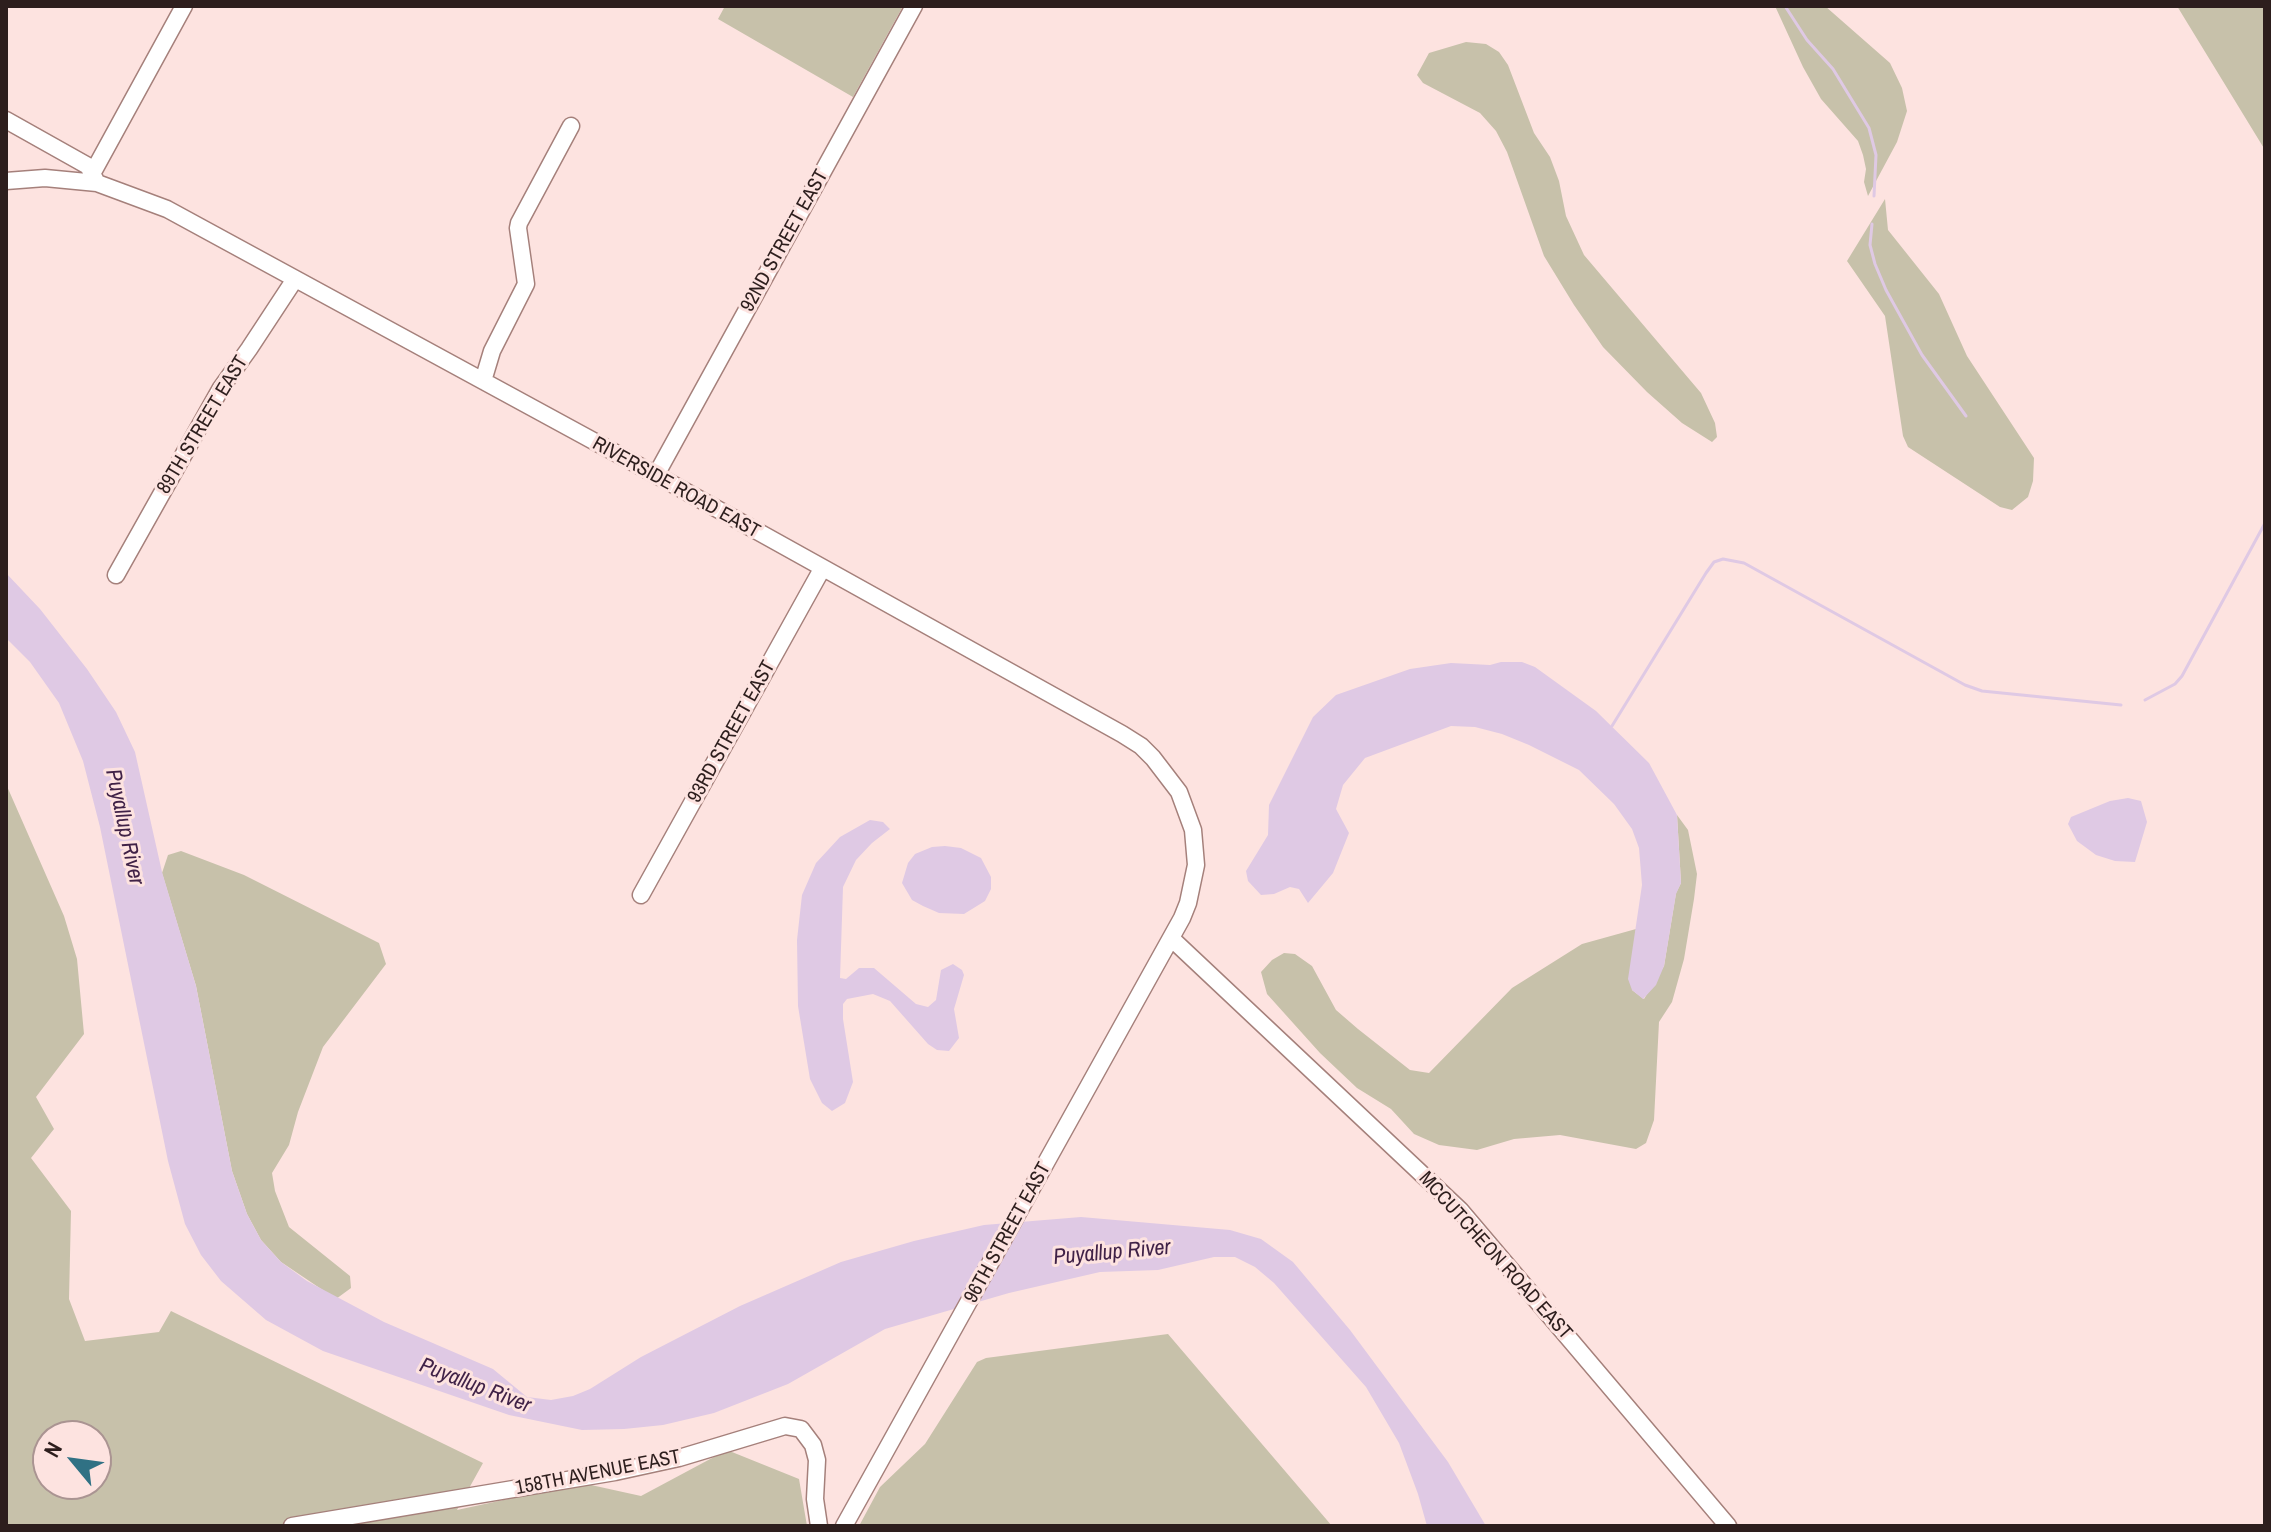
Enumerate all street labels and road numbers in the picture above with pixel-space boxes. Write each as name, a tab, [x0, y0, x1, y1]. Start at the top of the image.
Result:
street label: 92ND STREET EAST	[736, 166, 834, 316]
street label: 89TH STREET EAST	[152, 352, 254, 498]
street label: RIVERSIDE ROAD EAST	[588, 432, 764, 544]
street label: 93RD STREET EAST	[683, 657, 781, 807]
street label: 96TH STREET EAST	[960, 1159, 1056, 1307]
street label: MCCUTCHEON ROAD EAST	[1413, 1167, 1577, 1345]
street label: 158TH AVENUE EAST	[514, 1445, 682, 1501]

